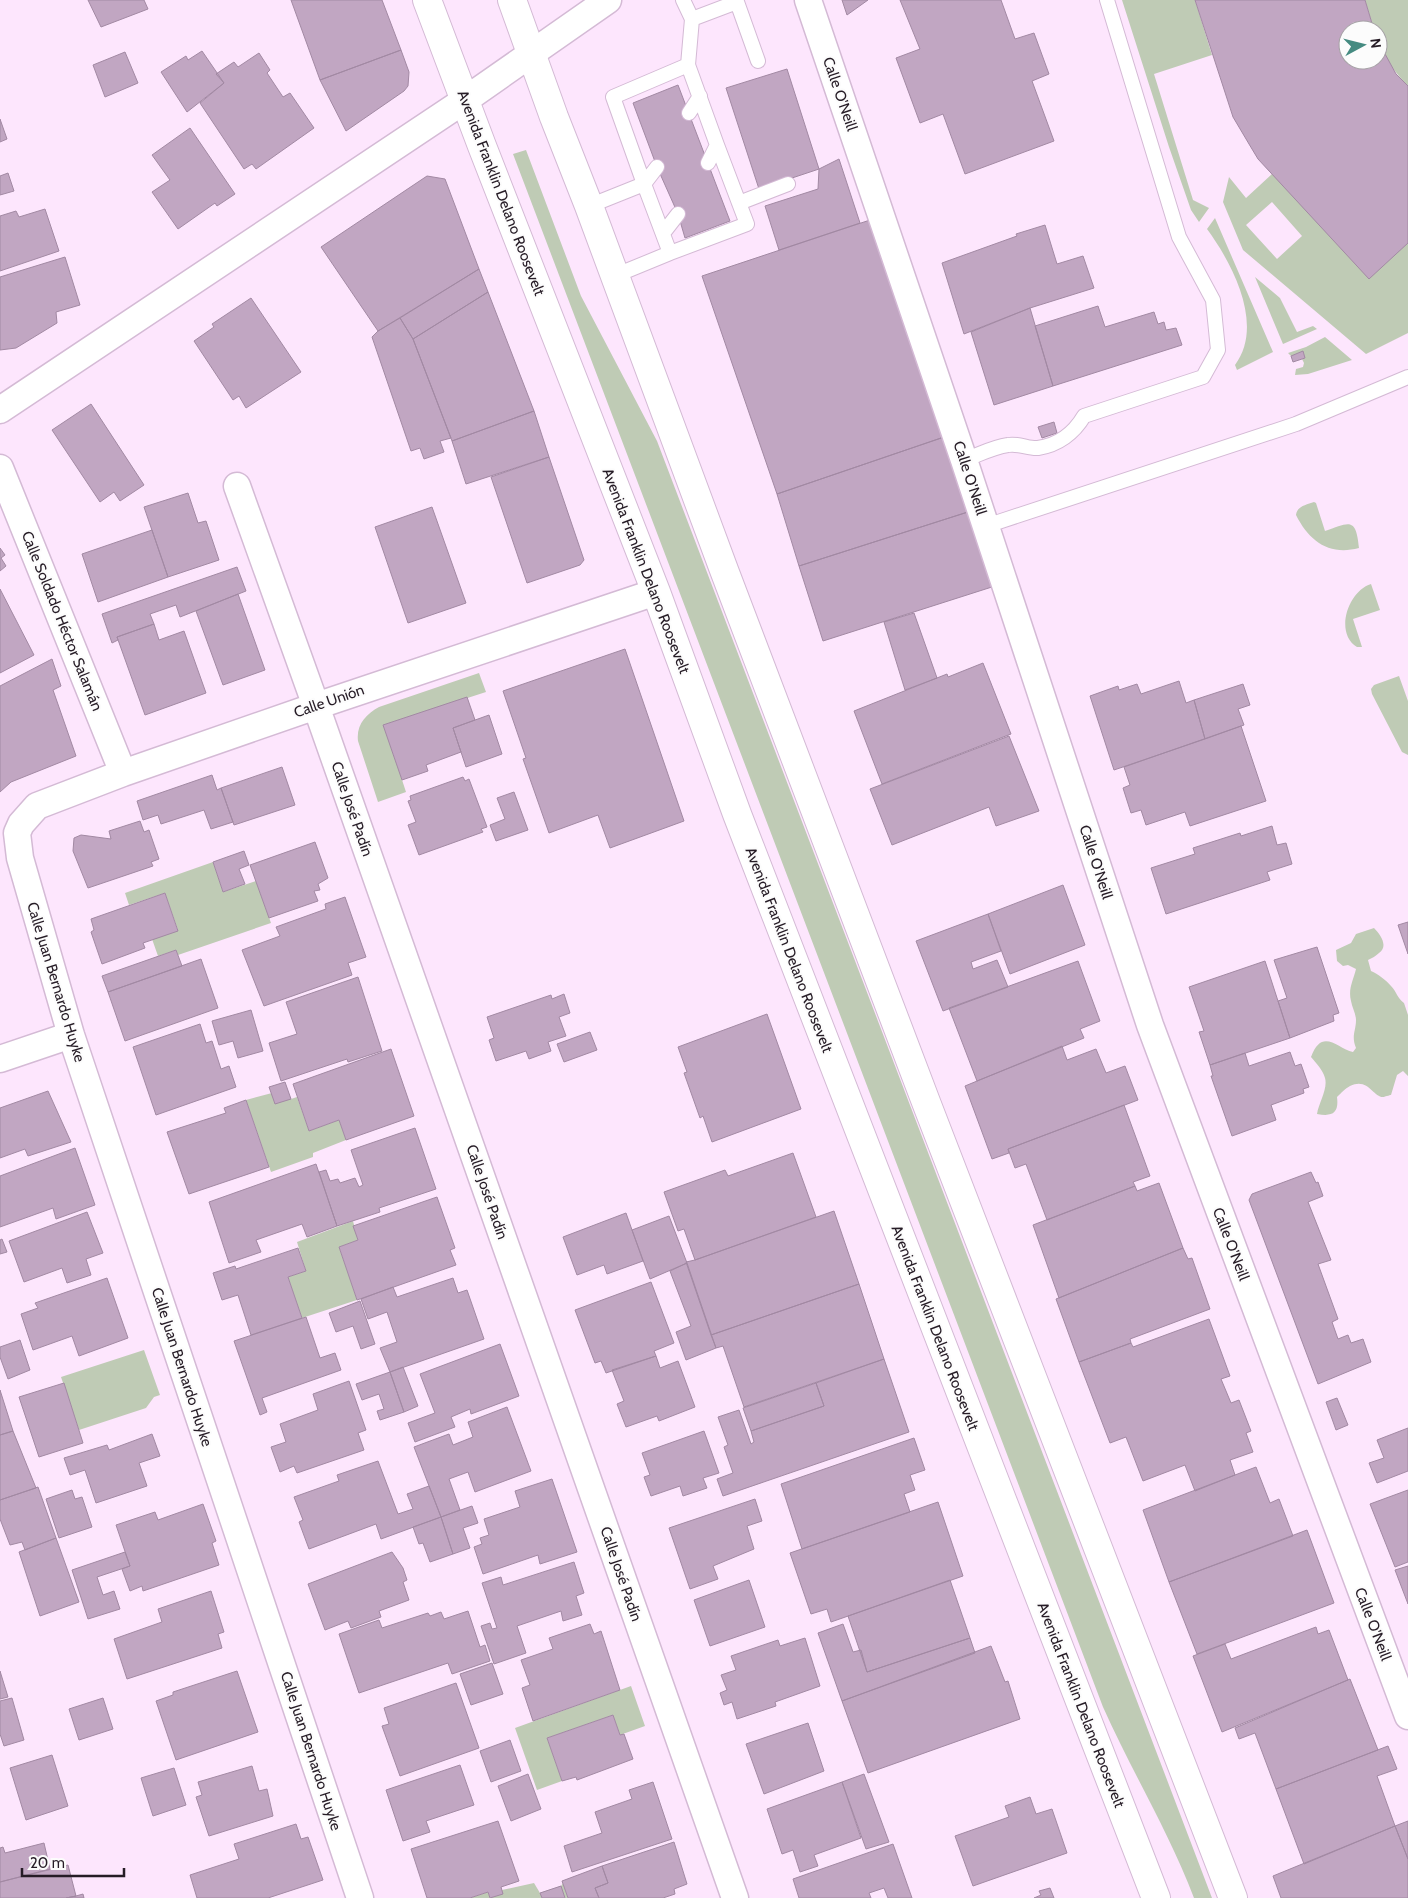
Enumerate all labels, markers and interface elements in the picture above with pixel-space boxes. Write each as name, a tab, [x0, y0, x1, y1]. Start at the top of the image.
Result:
north arrow	[1338, 20, 1388, 70]
text: N	[1366, 37, 1385, 49]
street label: Calle O'Neill	[819, 55, 861, 134]
street label: Avenida Franklin Delano Roosevelt	[453, 88, 549, 298]
street label: Calle O'Neill	[950, 439, 991, 518]
street label: Avenida Franklin Delano Roosevelt	[598, 466, 694, 676]
street label: Calle Soldado Héctor Salamán	[18, 529, 106, 713]
street label: Calle Unión	[291, 681, 367, 721]
street label: Calle José Padín	[327, 759, 377, 859]
street label: Calle O'Neill	[1076, 823, 1117, 902]
street label: Avenida Franklin Delano Roosevelt	[741, 845, 837, 1055]
street label: Calle Juan Bernardo Huyke	[23, 900, 89, 1064]
street label: Calle José Padín	[462, 1142, 512, 1242]
street label: Calle O'Neill	[1209, 1205, 1253, 1284]
street label: Avenida Franklin Delano Roosevelt	[887, 1223, 983, 1433]
street label: Calle Juan Bernardo Huyke	[148, 1285, 216, 1449]
street label: Calle José Padín	[596, 1524, 646, 1624]
street label: Calle O'Neill	[1351, 1585, 1395, 1664]
street label: Avenida Franklin Delano Roosevelt	[1033, 1600, 1129, 1810]
street label: Calle Juan Bernardo Huyke	[277, 1669, 345, 1833]
scale bar	[22, 1846, 125, 1878]
text: 20 m	[30, 1854, 65, 1872]

